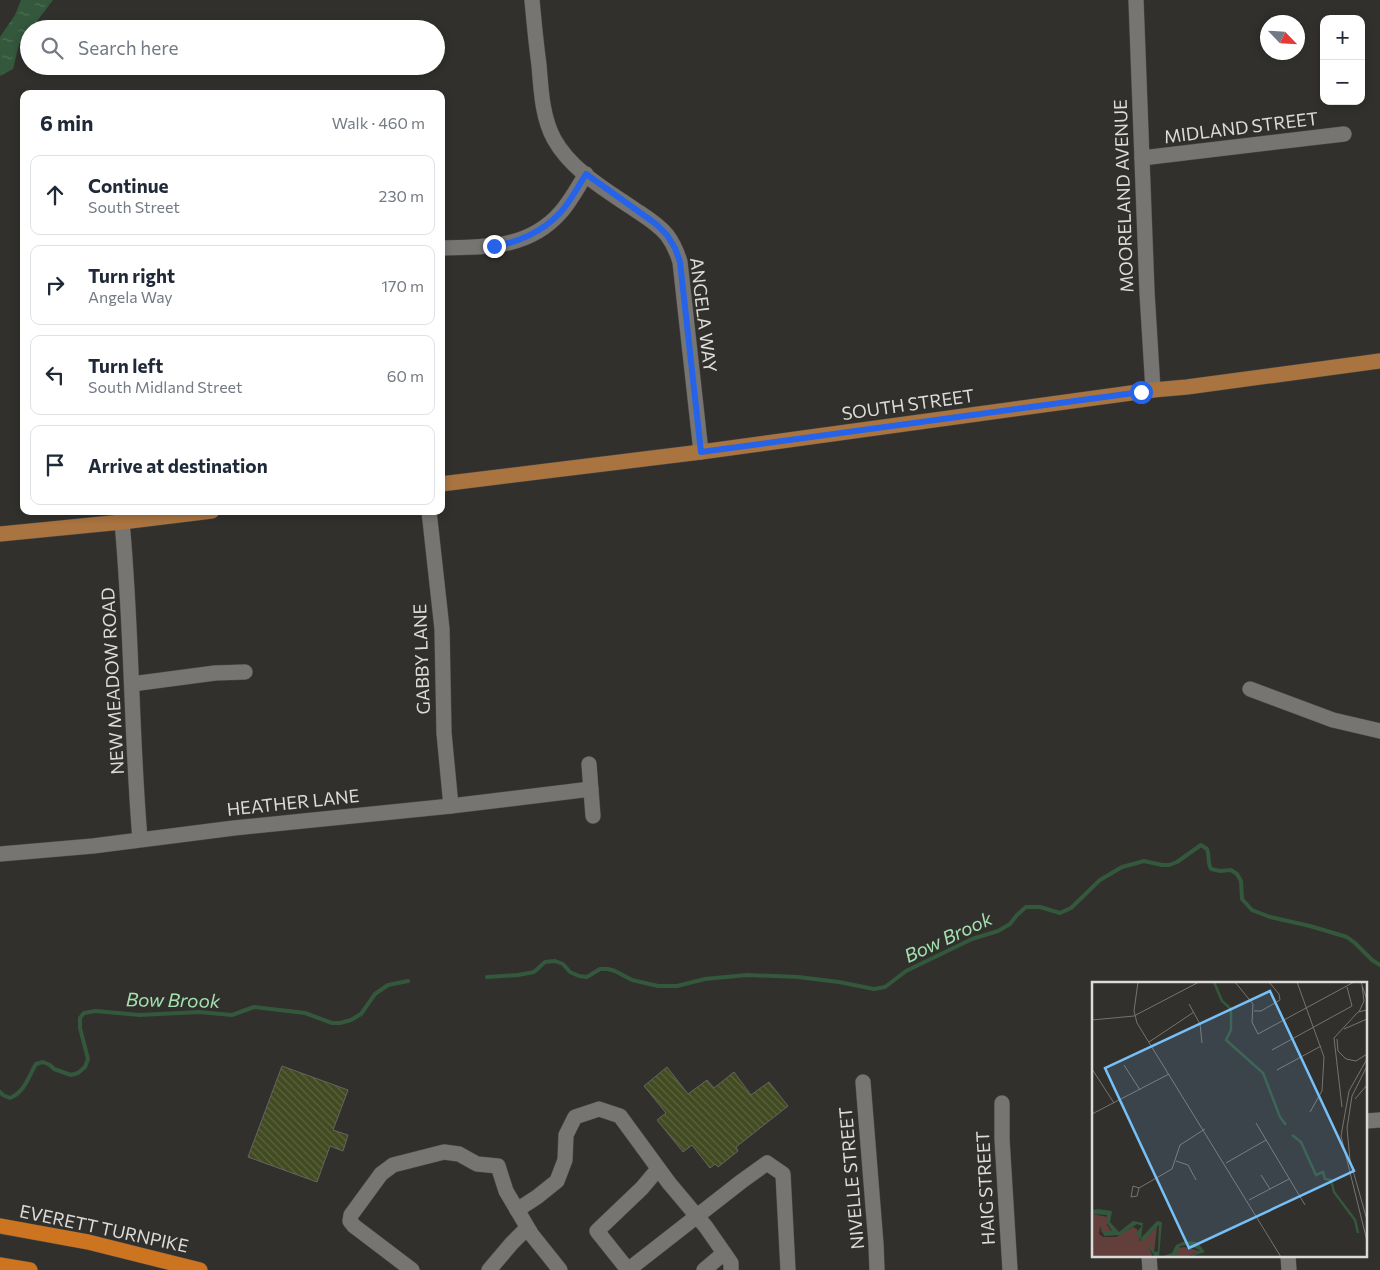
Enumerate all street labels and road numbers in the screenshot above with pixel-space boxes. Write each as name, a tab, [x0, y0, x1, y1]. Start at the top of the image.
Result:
street label: MOORELAND AVENUE	[1109, 99, 1137, 293]
street label: MIDLAND STREET	[1162, 107, 1319, 147]
street label: ANGELA WAY	[686, 256, 722, 374]
street label: SOUTH STREET	[840, 384, 976, 424]
street label: NEW MEADOW ROAD	[96, 587, 128, 775]
street label: GABBY LANE	[408, 603, 434, 715]
street label: HEATHER LANE	[225, 784, 360, 820]
street label: NIVELLE STREET	[834, 1106, 868, 1250]
street label: HAIG STREET	[971, 1130, 999, 1246]
street label: EVERETT TURNPIKE	[18, 1199, 191, 1257]

